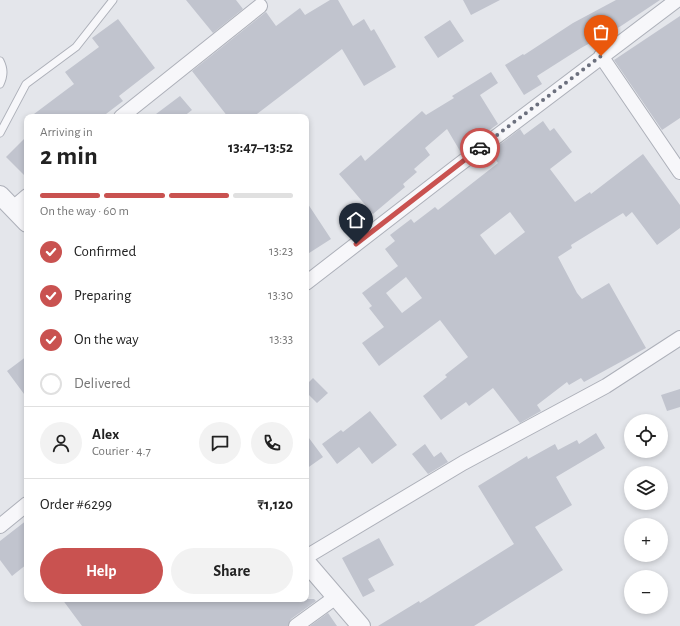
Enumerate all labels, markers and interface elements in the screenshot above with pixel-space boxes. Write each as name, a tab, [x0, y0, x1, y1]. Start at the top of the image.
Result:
pin	[584, 15, 618, 56]
icon: bag	[590, 21, 612, 43]
text: Arriving in	[40, 126, 93, 139]
courier	[460, 128, 500, 168]
icon: car	[469, 137, 491, 159]
text: 13:47–13:52	[228, 140, 293, 155]
text: 2 min	[40, 143, 98, 169]
pin	[339, 203, 373, 244]
text: On the way · 60 m	[40, 205, 129, 218]
icon: home	[345, 209, 367, 231]
icon: check	[40, 241, 62, 263]
text: Confirmed	[74, 244, 136, 259]
text: 13:23	[269, 245, 293, 258]
icon: check	[40, 285, 62, 307]
text: Preparing	[74, 288, 131, 303]
text: 13:30	[268, 289, 293, 302]
icon: check	[40, 329, 62, 351]
text: On the way	[74, 332, 139, 347]
text: 13:33	[269, 333, 293, 346]
text: Delivered	[74, 376, 131, 391]
map controls	[624, 414, 668, 614]
button: locate	[624, 414, 668, 458]
button: person	[40, 422, 82, 464]
button: chat	[199, 422, 241, 464]
button: phone	[251, 422, 293, 464]
text: Alex	[92, 427, 119, 442]
text: Courier · 4.7	[92, 445, 151, 458]
button: layers	[624, 466, 668, 510]
text: Order #6299	[40, 497, 112, 512]
text: ₹1,120	[258, 497, 293, 512]
button: +	[624, 518, 668, 562]
button: Help	[40, 548, 163, 594]
button: Share	[171, 548, 293, 594]
button: −	[624, 570, 668, 614]

